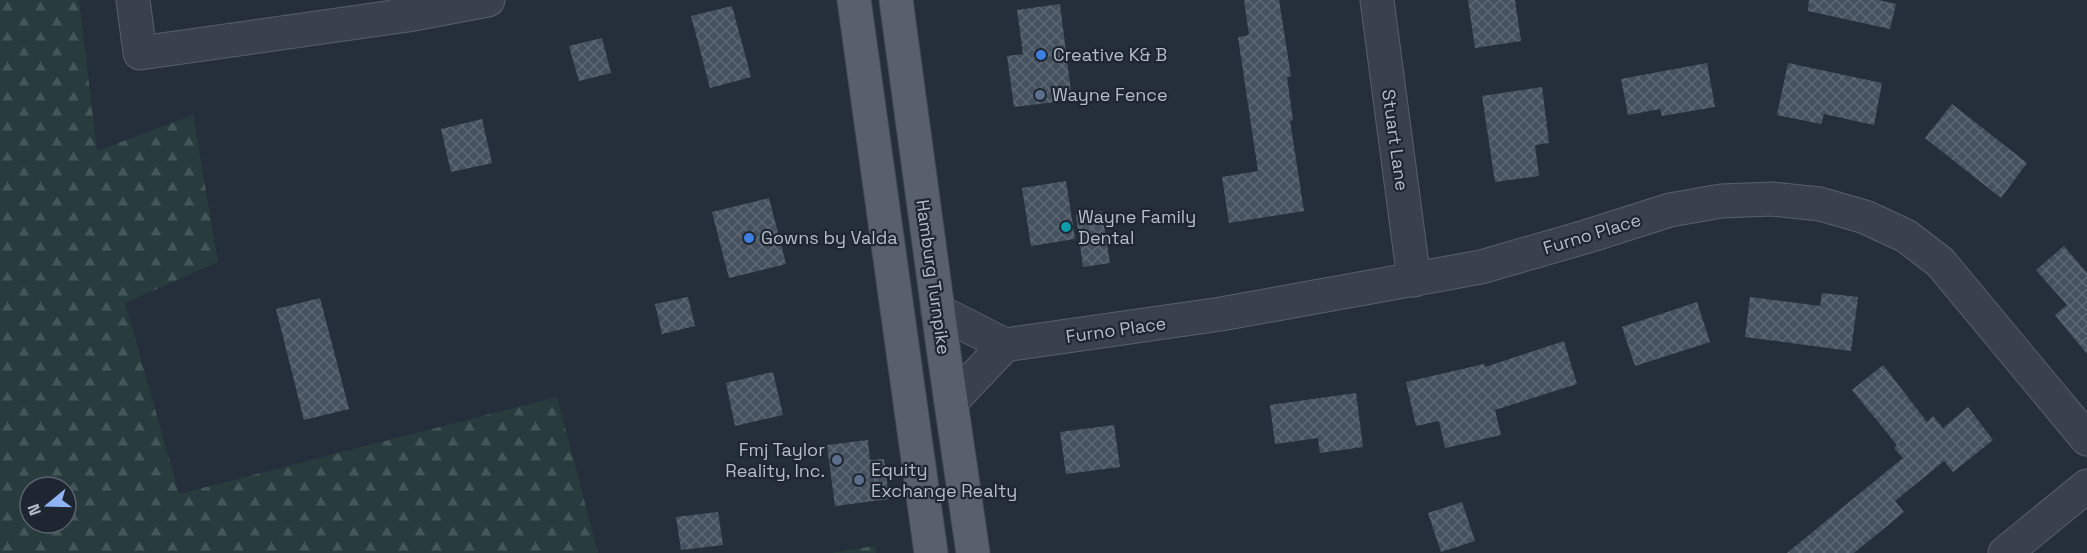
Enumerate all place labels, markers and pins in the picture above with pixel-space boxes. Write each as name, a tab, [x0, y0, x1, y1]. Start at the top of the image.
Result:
place label: Creative K& B	[1053, 43, 1167, 66]
marker: Creative K& B	[1034, 48, 1048, 62]
place label: Wayne Fence	[1052, 83, 1168, 106]
marker: Wayne Fence	[1033, 88, 1047, 102]
place label: Wayne Family Dental	[1078, 205, 1196, 249]
marker: Wayne Family Dental	[1059, 220, 1073, 234]
place label: Gowns by Valda	[761, 226, 898, 249]
marker: Gowns by Valda	[742, 231, 756, 245]
place label: Fmj Taylor Reality, Inc.	[725, 438, 825, 482]
marker: Fmj Taylor Reality, Inc.	[830, 453, 844, 467]
place label: Equity Exchange Realty	[871, 458, 1017, 502]
marker: Equity Exchange Realty	[852, 473, 866, 487]

